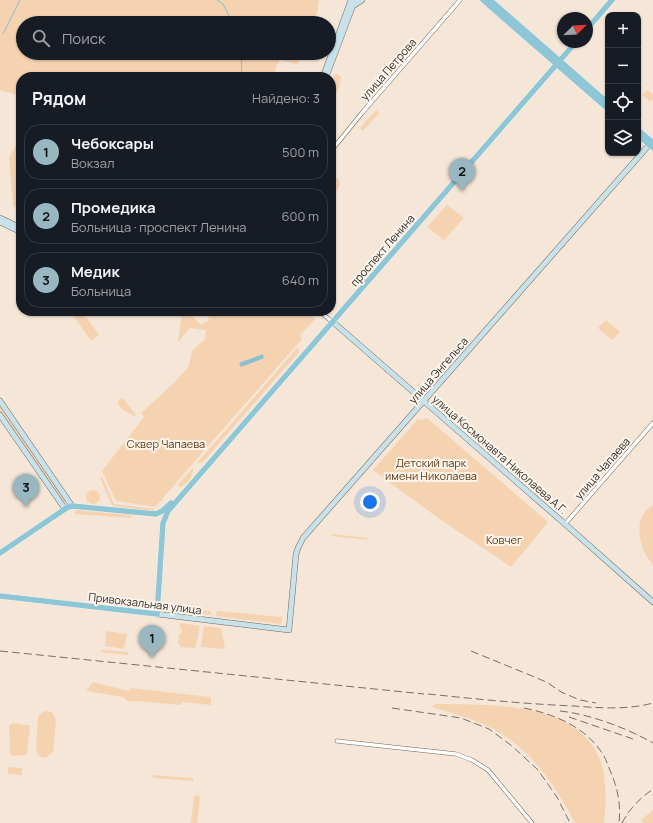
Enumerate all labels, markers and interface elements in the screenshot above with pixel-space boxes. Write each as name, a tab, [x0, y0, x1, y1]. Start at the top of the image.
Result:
north arrow	[557, 12, 593, 48]
map controls	[605, 12, 641, 156]
button: +	[605, 12, 641, 48]
search box	[16, 16, 336, 60]
icon: search	[30, 27, 52, 49]
text: Поиск	[62, 28, 106, 49]
street label: улица Петрова	[357, 35, 419, 103]
button: −	[605, 48, 641, 84]
button: locate	[605, 84, 641, 120]
text: Рядом	[32, 87, 86, 110]
text: Найдено: 3	[252, 89, 320, 107]
button: layers	[605, 120, 641, 156]
text: Чебоксары	[71, 133, 154, 154]
text: 1	[43, 143, 49, 161]
text: 500 m	[282, 143, 319, 161]
text: Вокзал	[71, 154, 114, 172]
pin: 2	[449, 158, 475, 191]
text: Промедика	[71, 197, 156, 218]
text: 2	[42, 207, 50, 225]
text: 600 m	[281, 207, 319, 225]
street label: проспект Ленина	[347, 211, 417, 289]
text: Больница · проспект Ленина	[71, 218, 247, 236]
text: Медик	[71, 261, 120, 282]
text: 3	[42, 271, 50, 289]
text: 640 m	[282, 271, 319, 289]
text: Больница	[71, 282, 131, 300]
street label: улица Энгельса	[405, 334, 471, 406]
street label: улица Космонавта Николаева А.Г.	[429, 391, 571, 517]
street label: улица Чапаева	[571, 434, 633, 502]
park label: Сквер Чапаева	[127, 436, 205, 451]
park label: Детский парк имени Николаева	[385, 455, 477, 483]
pin: 3	[13, 474, 39, 507]
your location	[360, 492, 380, 512]
park label: Ковчег	[486, 532, 522, 547]
street label: Привокзальная улица	[88, 589, 202, 617]
pin: 1	[139, 625, 165, 658]

